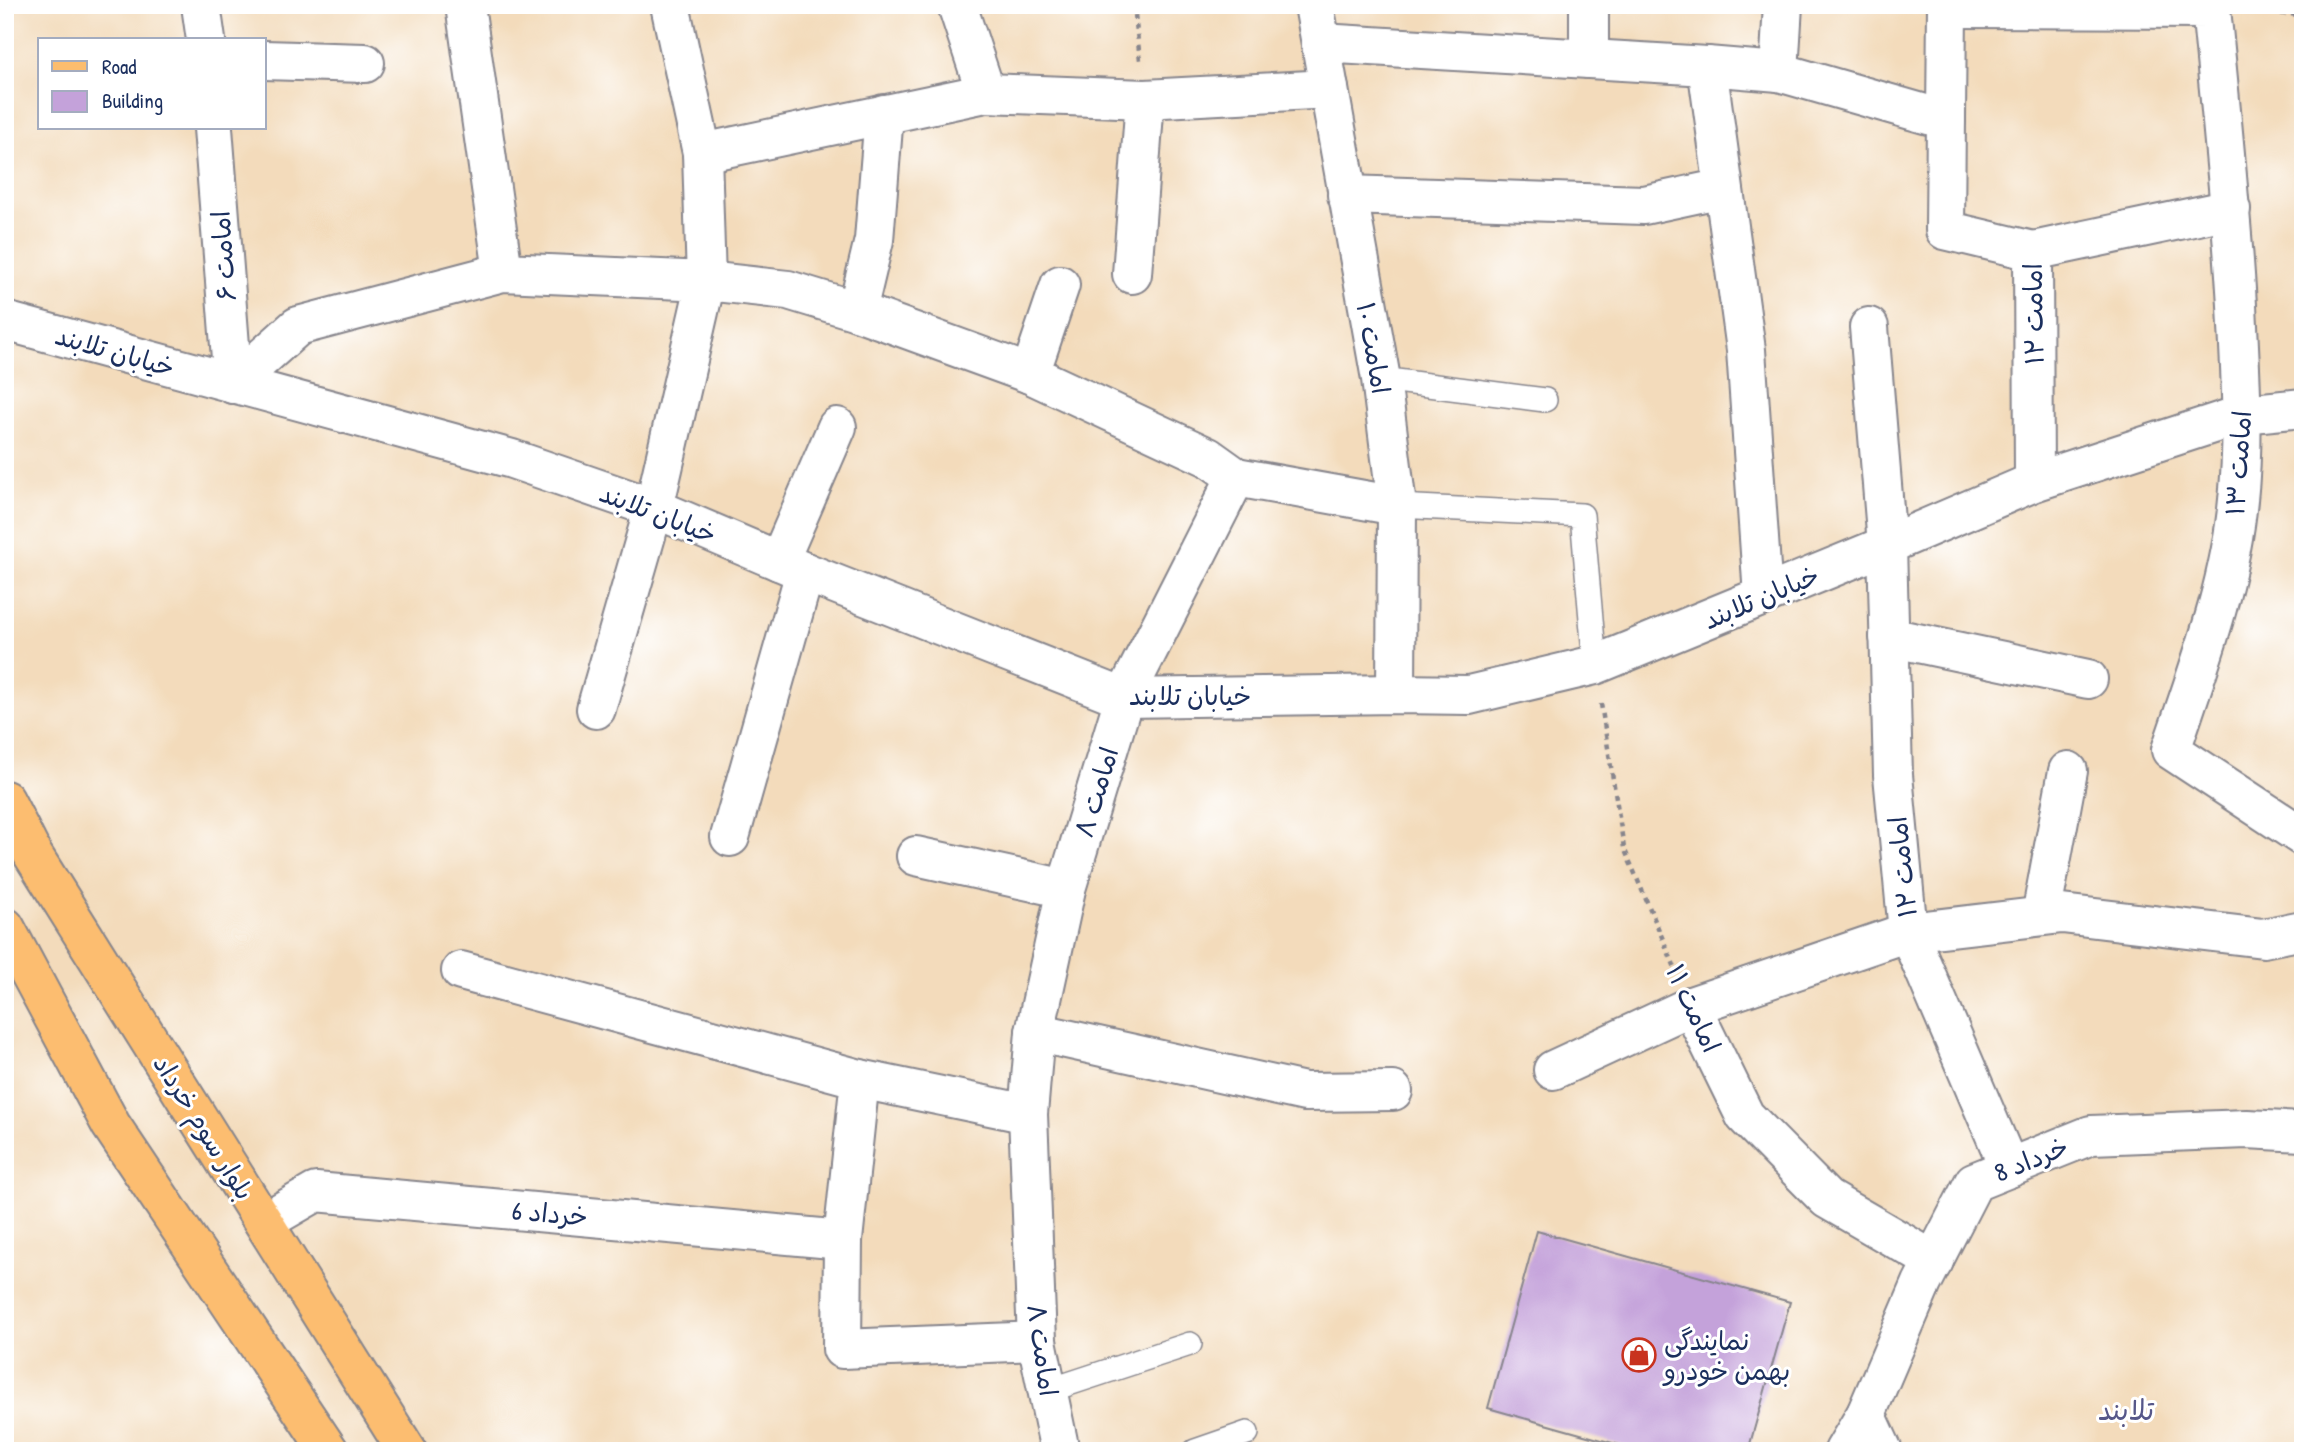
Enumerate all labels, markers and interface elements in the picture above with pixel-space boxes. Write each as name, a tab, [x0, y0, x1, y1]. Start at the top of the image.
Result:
legend	[38, 38, 266, 130]
text: Road	[102, 52, 136, 81]
text: Building	[102, 86, 163, 115]
street label: امامت ۶	[202, 210, 244, 302]
street label: امامت ۱۲	[2015, 263, 2051, 365]
street label: امامت ۱۰	[1349, 299, 1399, 397]
street label: خیابان تلابند	[51, 317, 179, 385]
street label: امامت ۱۳	[2217, 409, 2259, 517]
street label: خیابان تلابند	[595, 475, 721, 551]
street label: خیابان تلابند	[1698, 557, 1824, 637]
street label: خیابان تلابند	[1129, 678, 1251, 713]
street label: امامت ۸	[1066, 742, 1126, 842]
street label: امامت ۱۲	[1879, 815, 1925, 919]
street label: امامت ۱۱	[1658, 958, 1730, 1058]
street label: بلوار سوم خرداد	[143, 1048, 262, 1208]
street label: خرداد 8	[1989, 1128, 2073, 1190]
street label: خرداد 6	[511, 1192, 589, 1234]
street label: امامت ۸	[1019, 1302, 1067, 1398]
place label: نمایندگی بهمن خودرو	[1662, 1323, 1790, 1388]
shop icon: نمایندگی بهمن خودرو	[1620, 1336, 1658, 1374]
district label: تلابند	[2098, 1391, 2155, 1429]

